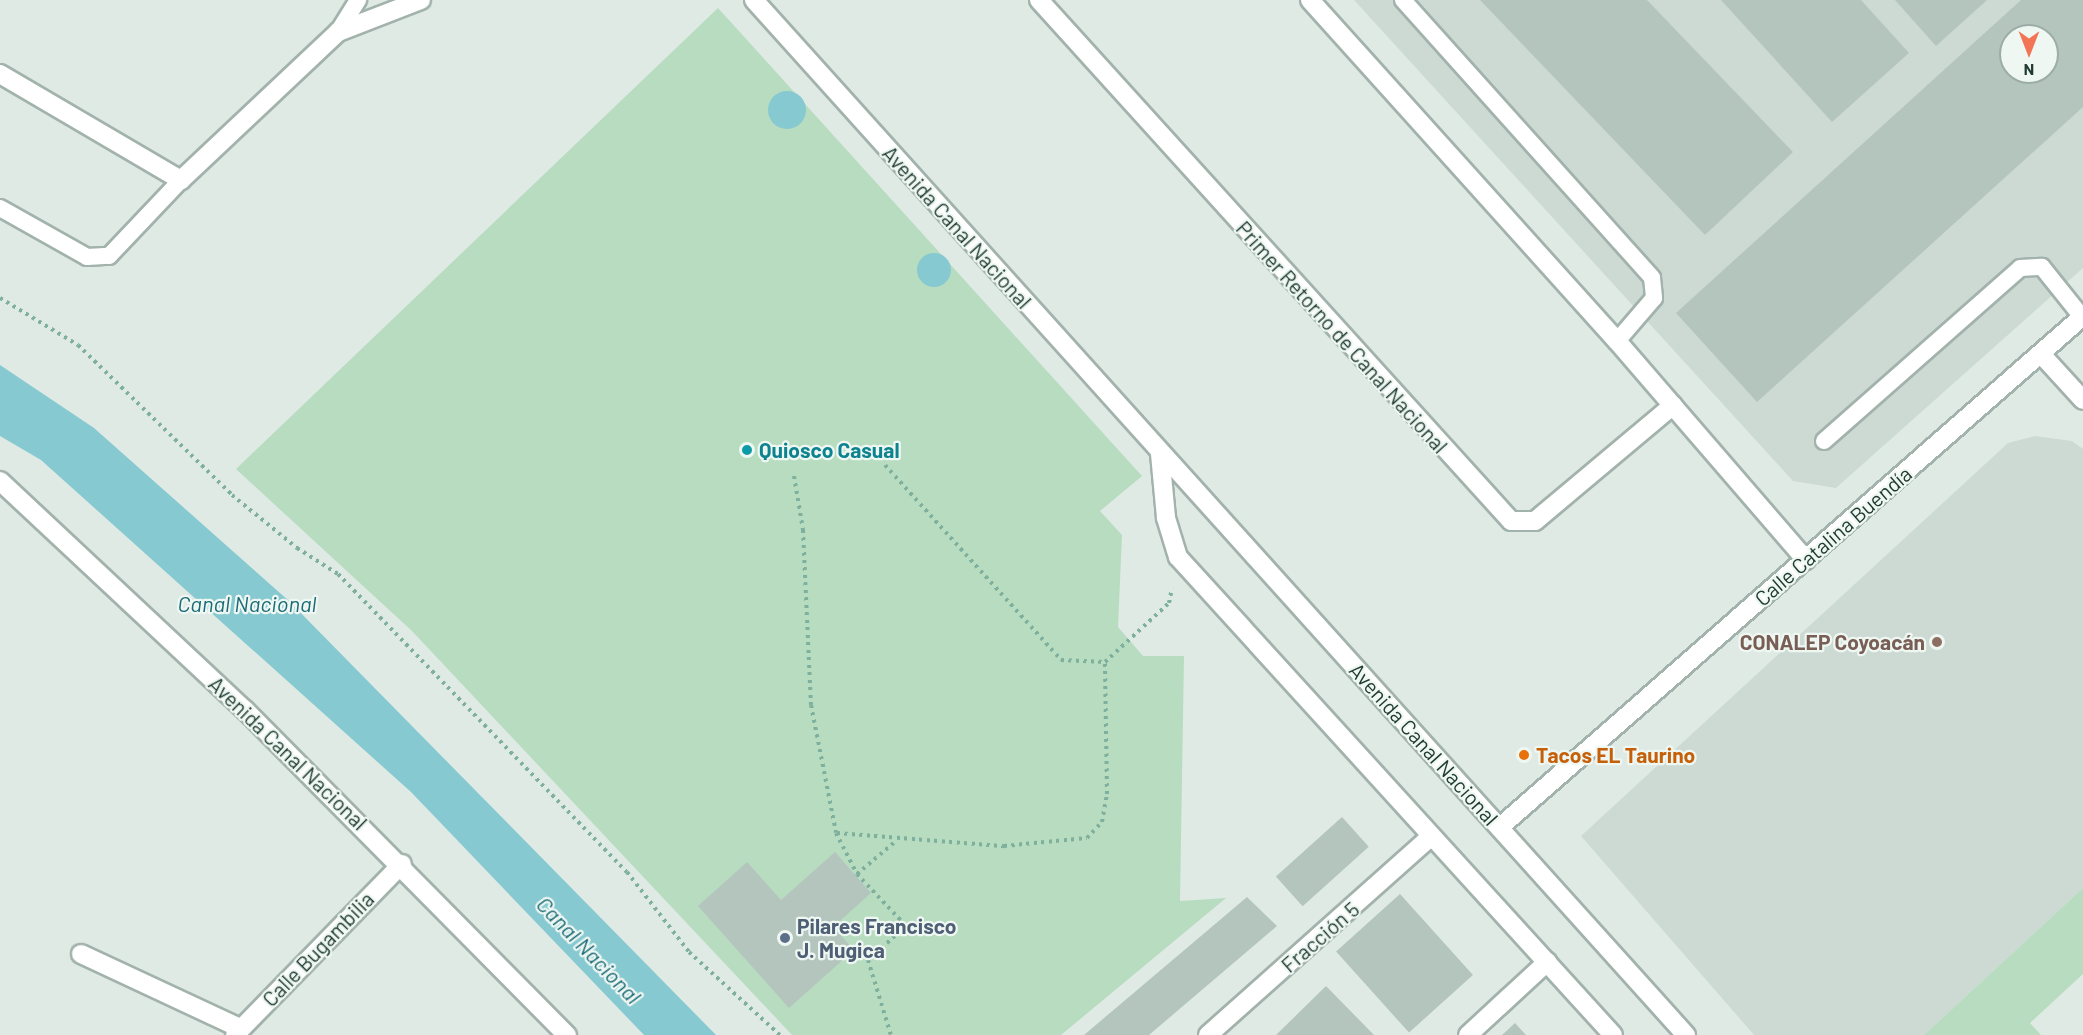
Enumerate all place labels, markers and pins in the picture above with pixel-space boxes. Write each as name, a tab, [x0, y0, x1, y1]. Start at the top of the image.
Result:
place label: Quiosco Casual	[759, 437, 900, 463]
marker: Quiosco Casual	[740, 443, 754, 457]
place label: CONALEP Coyoacán	[1740, 629, 1925, 655]
marker: CONALEP Coyoacán	[1930, 635, 1944, 649]
place label: Tacos EL Taurino	[1536, 742, 1695, 768]
marker: Tacos EL Taurino	[1517, 748, 1531, 762]
place label: Pilares Francisco J. Mugica	[797, 913, 957, 963]
marker: Pilares Francisco J. Mugica	[778, 931, 792, 945]

